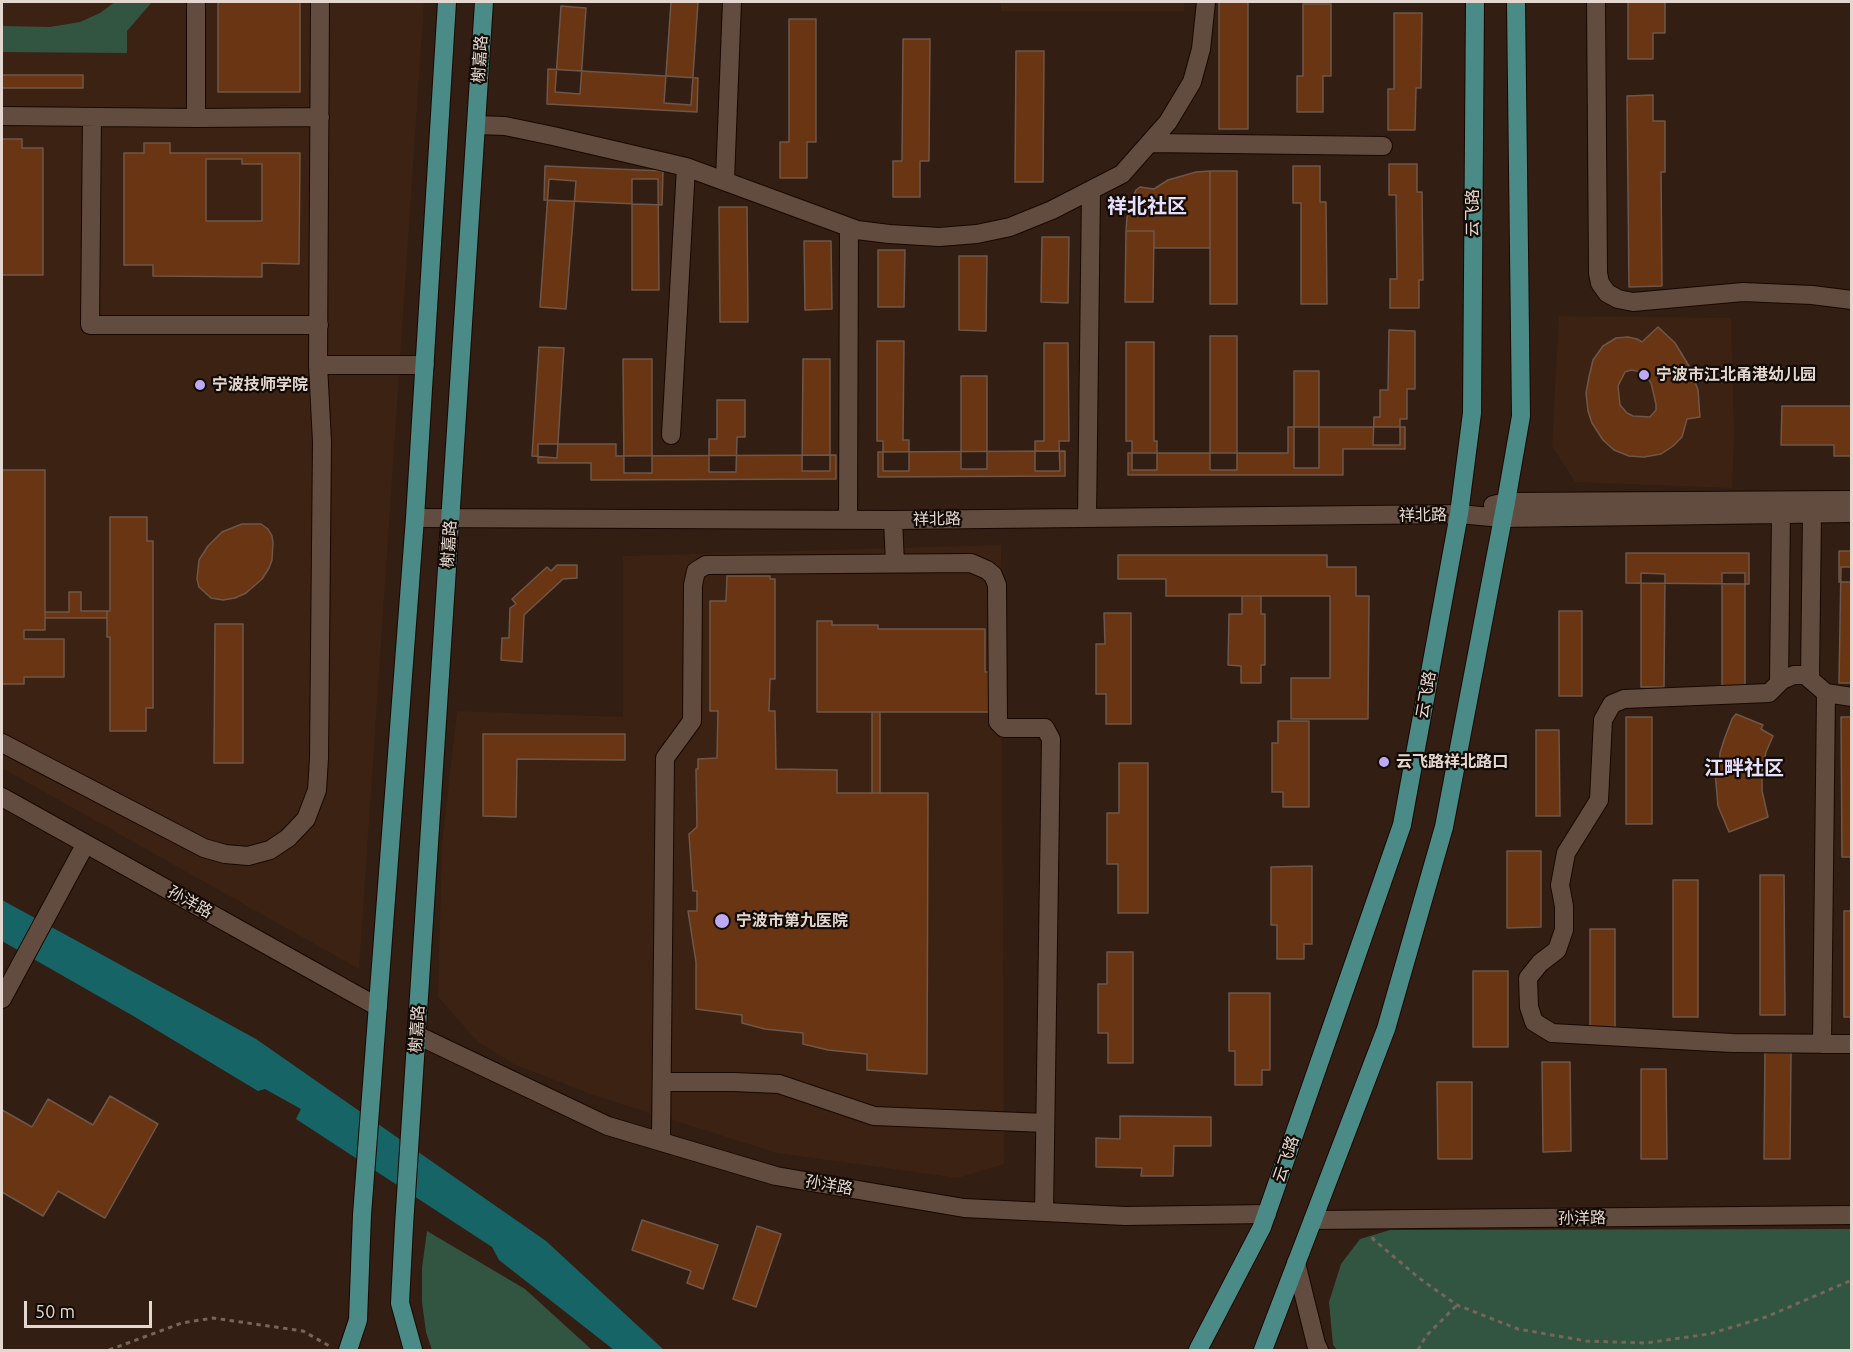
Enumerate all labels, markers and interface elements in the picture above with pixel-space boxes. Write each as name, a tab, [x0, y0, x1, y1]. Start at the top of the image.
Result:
street label: 榭嘉路	[469, 34, 491, 84]
street label: 云飞路	[1463, 189, 1483, 237]
district label: 祥北社区	[1107, 194, 1187, 218]
place label: 宁波市江北甬港幼儿园	[1656, 365, 1816, 385]
marker: 宁波市江北甬港幼儿园	[1637, 368, 1651, 382]
place label: 宁波技师学院	[212, 375, 308, 395]
marker: 宁波技师学院	[193, 378, 207, 392]
street label: 祥北路	[1399, 505, 1447, 525]
street label: 祥北路	[913, 509, 961, 529]
street label: 榭嘉路	[438, 519, 460, 569]
street label: 云飞路	[1412, 670, 1440, 720]
place label: 云飞路祥北路口	[1396, 752, 1508, 772]
marker: 云飞路祥北路口	[1377, 755, 1391, 769]
district label: 江畔社区	[1704, 756, 1784, 780]
street label: 孙洋路	[164, 882, 216, 922]
place label: 宁波市第九医院	[736, 911, 848, 931]
marker: 宁波市第九医院	[713, 912, 731, 930]
street label: 榭嘉路	[406, 1004, 428, 1054]
street label: 云飞路	[1269, 1133, 1303, 1185]
street label: 孙洋路	[804, 1171, 854, 1199]
street label: 孙洋路	[1558, 1208, 1606, 1228]
scale bar	[27, 1289, 154, 1327]
text: 50 m	[35, 1301, 75, 1321]

